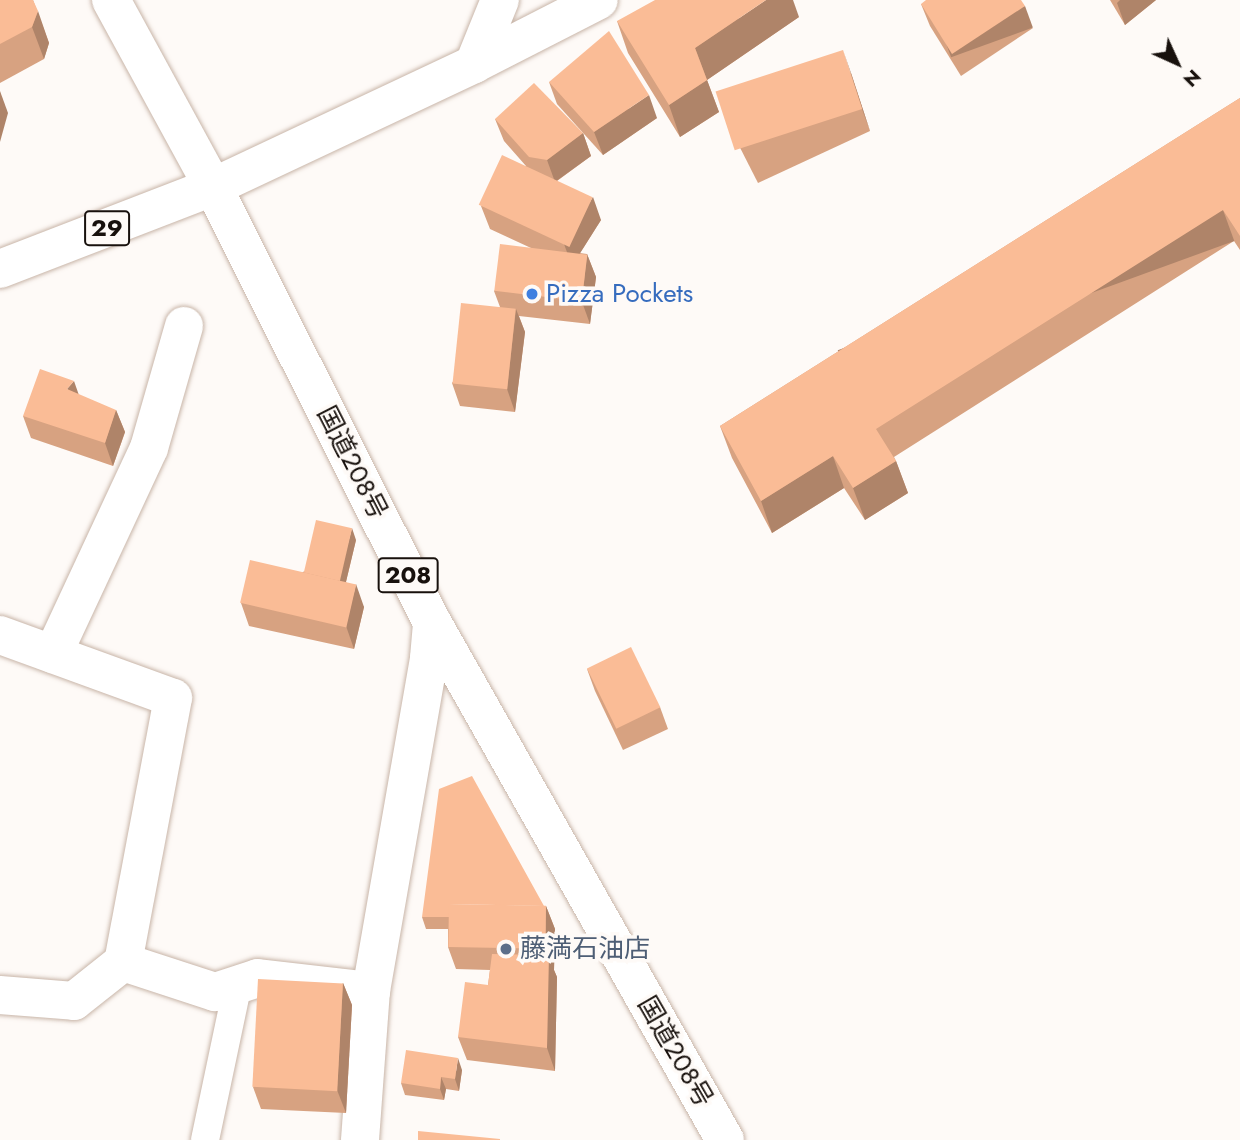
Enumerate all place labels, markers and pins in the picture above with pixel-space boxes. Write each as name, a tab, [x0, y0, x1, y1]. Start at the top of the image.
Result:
place label: Pizza Pockets	[546, 278, 693, 310]
marker: Pizza Pockets	[524, 286, 540, 302]
place label: 藤満石油店	[520, 933, 650, 965]
marker: 藤満石油店	[498, 941, 514, 957]

